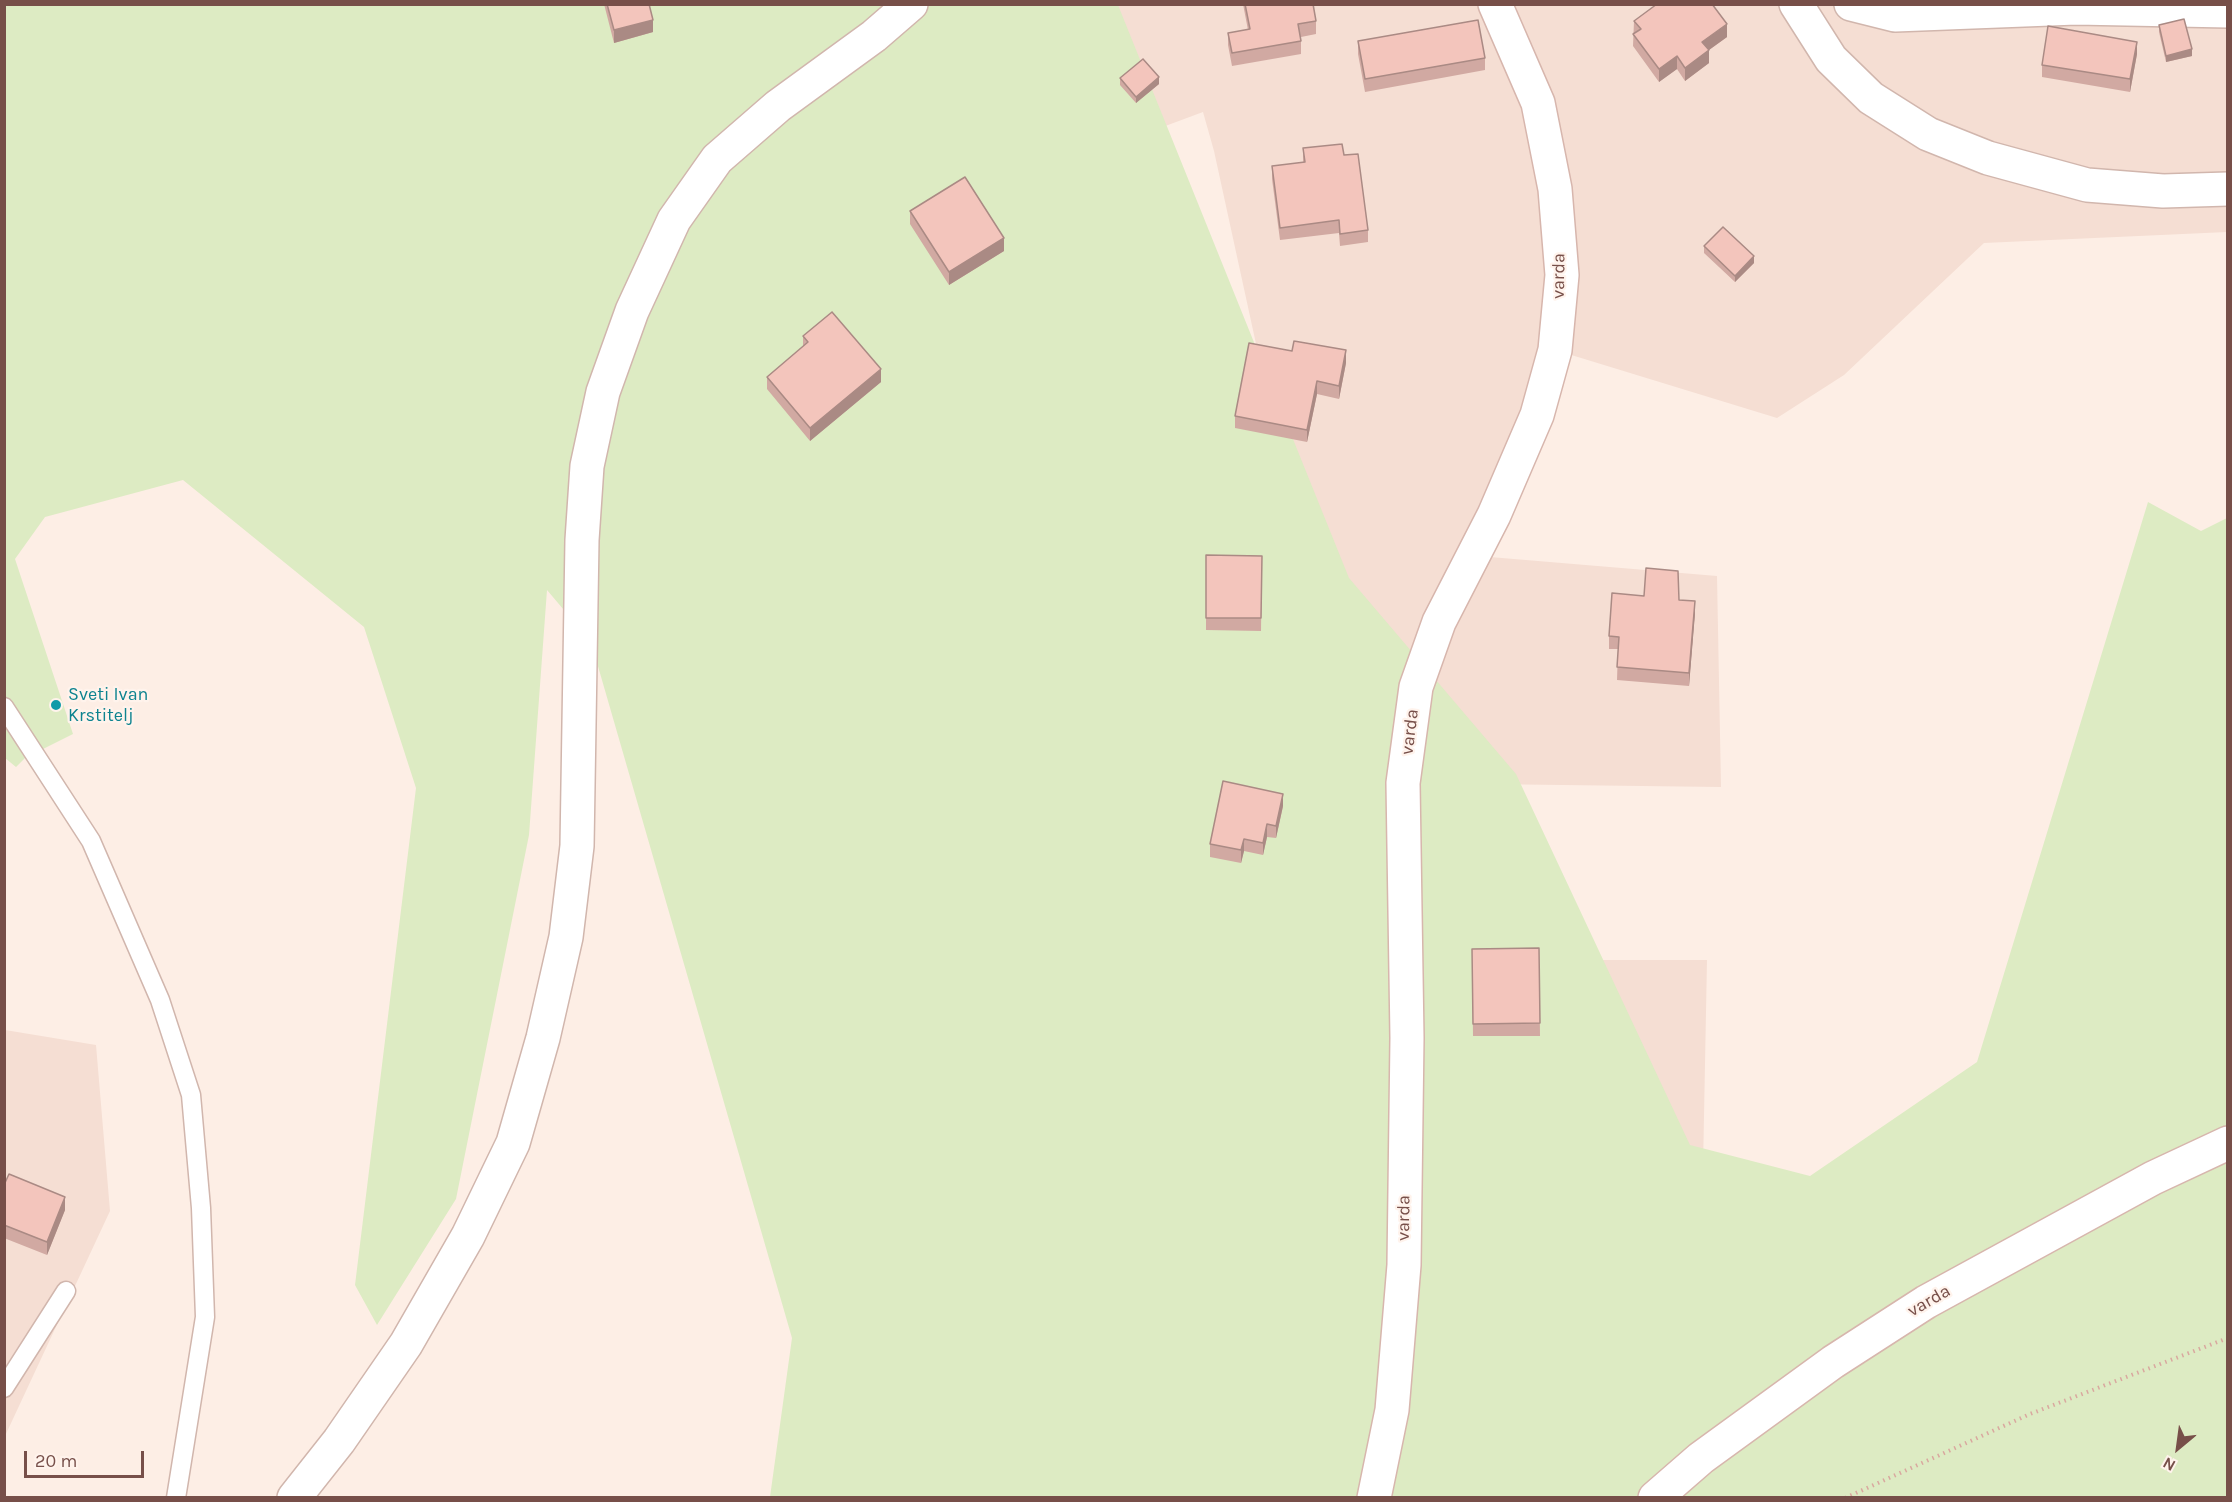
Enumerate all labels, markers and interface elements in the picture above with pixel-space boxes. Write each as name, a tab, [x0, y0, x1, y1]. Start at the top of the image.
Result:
street label: varda	[1548, 253, 1570, 299]
place label: Sveti Ivan Krstitelj	[68, 684, 148, 726]
marker: Sveti Ivan Krstitelj	[49, 698, 63, 712]
street label: varda	[1396, 708, 1424, 756]
street label: varda	[1393, 1195, 1415, 1241]
street label: varda	[1904, 1280, 1954, 1322]
north arrow	[2148, 1418, 2208, 1478]
scale bar	[27, 1439, 147, 1477]
text: 20 m	[35, 1450, 77, 1472]
text: N	[2159, 1453, 2179, 1475]

